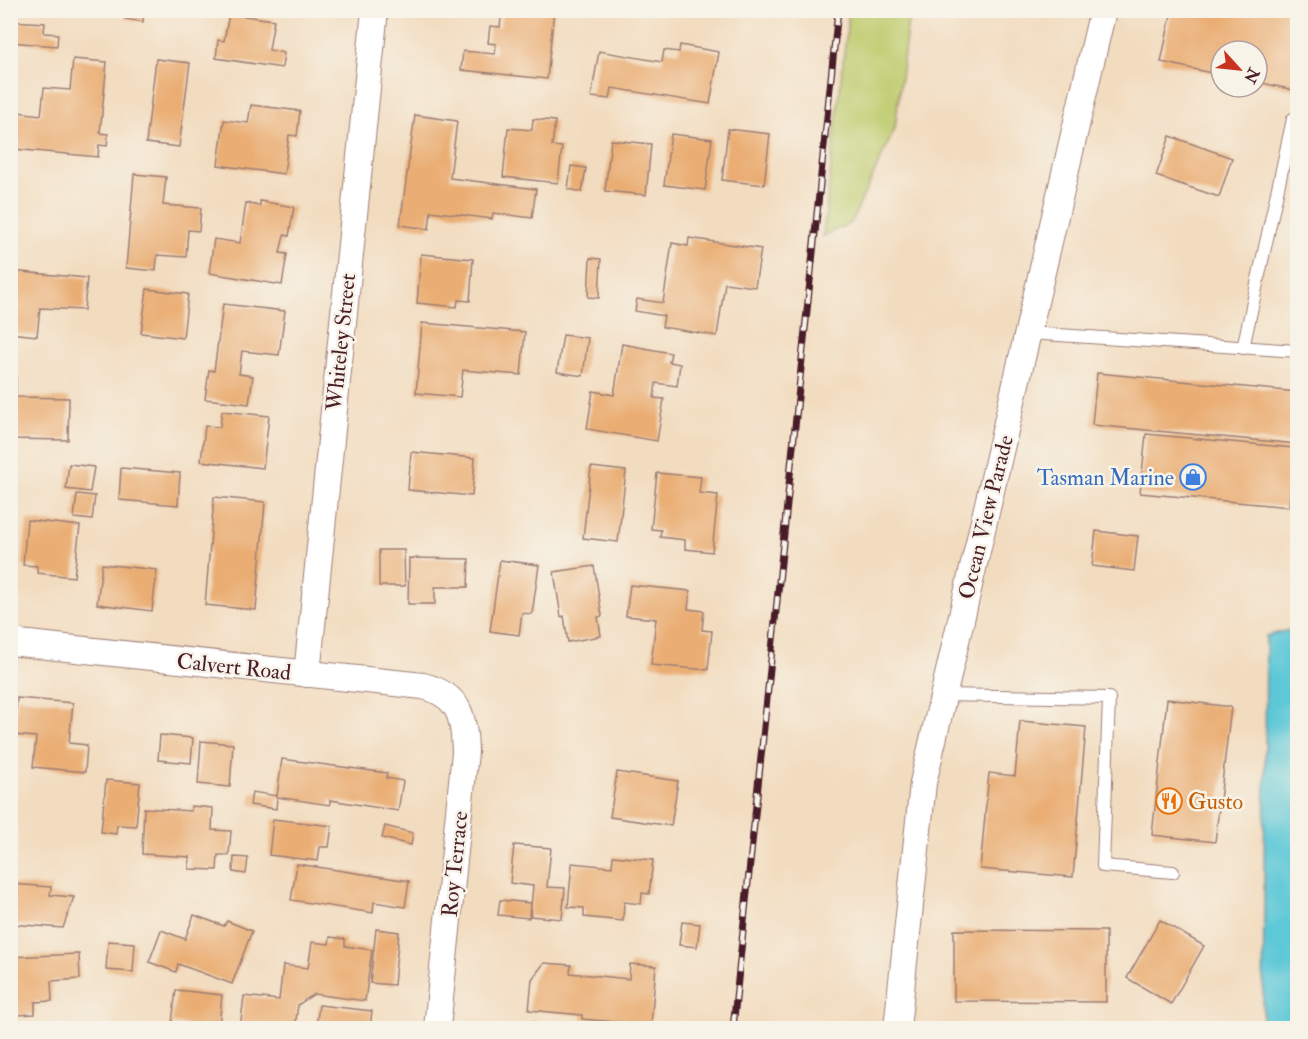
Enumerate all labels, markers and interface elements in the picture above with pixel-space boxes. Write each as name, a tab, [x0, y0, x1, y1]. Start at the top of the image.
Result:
north arrow	[1209, 39, 1269, 99]
text: N	[1239, 64, 1264, 87]
street label: Whiteley Street	[320, 272, 362, 413]
street label: Ocean View Parade	[952, 432, 1020, 602]
shop icon: Tasman Marine	[1178, 462, 1208, 492]
place label: Tasman Marine	[1037, 464, 1174, 492]
street label: Calvert Road	[175, 647, 293, 687]
restaurant icon: Gusto	[1154, 786, 1184, 816]
place label: Gusto	[1188, 788, 1243, 816]
street label: Roy Terrace	[436, 810, 474, 919]

